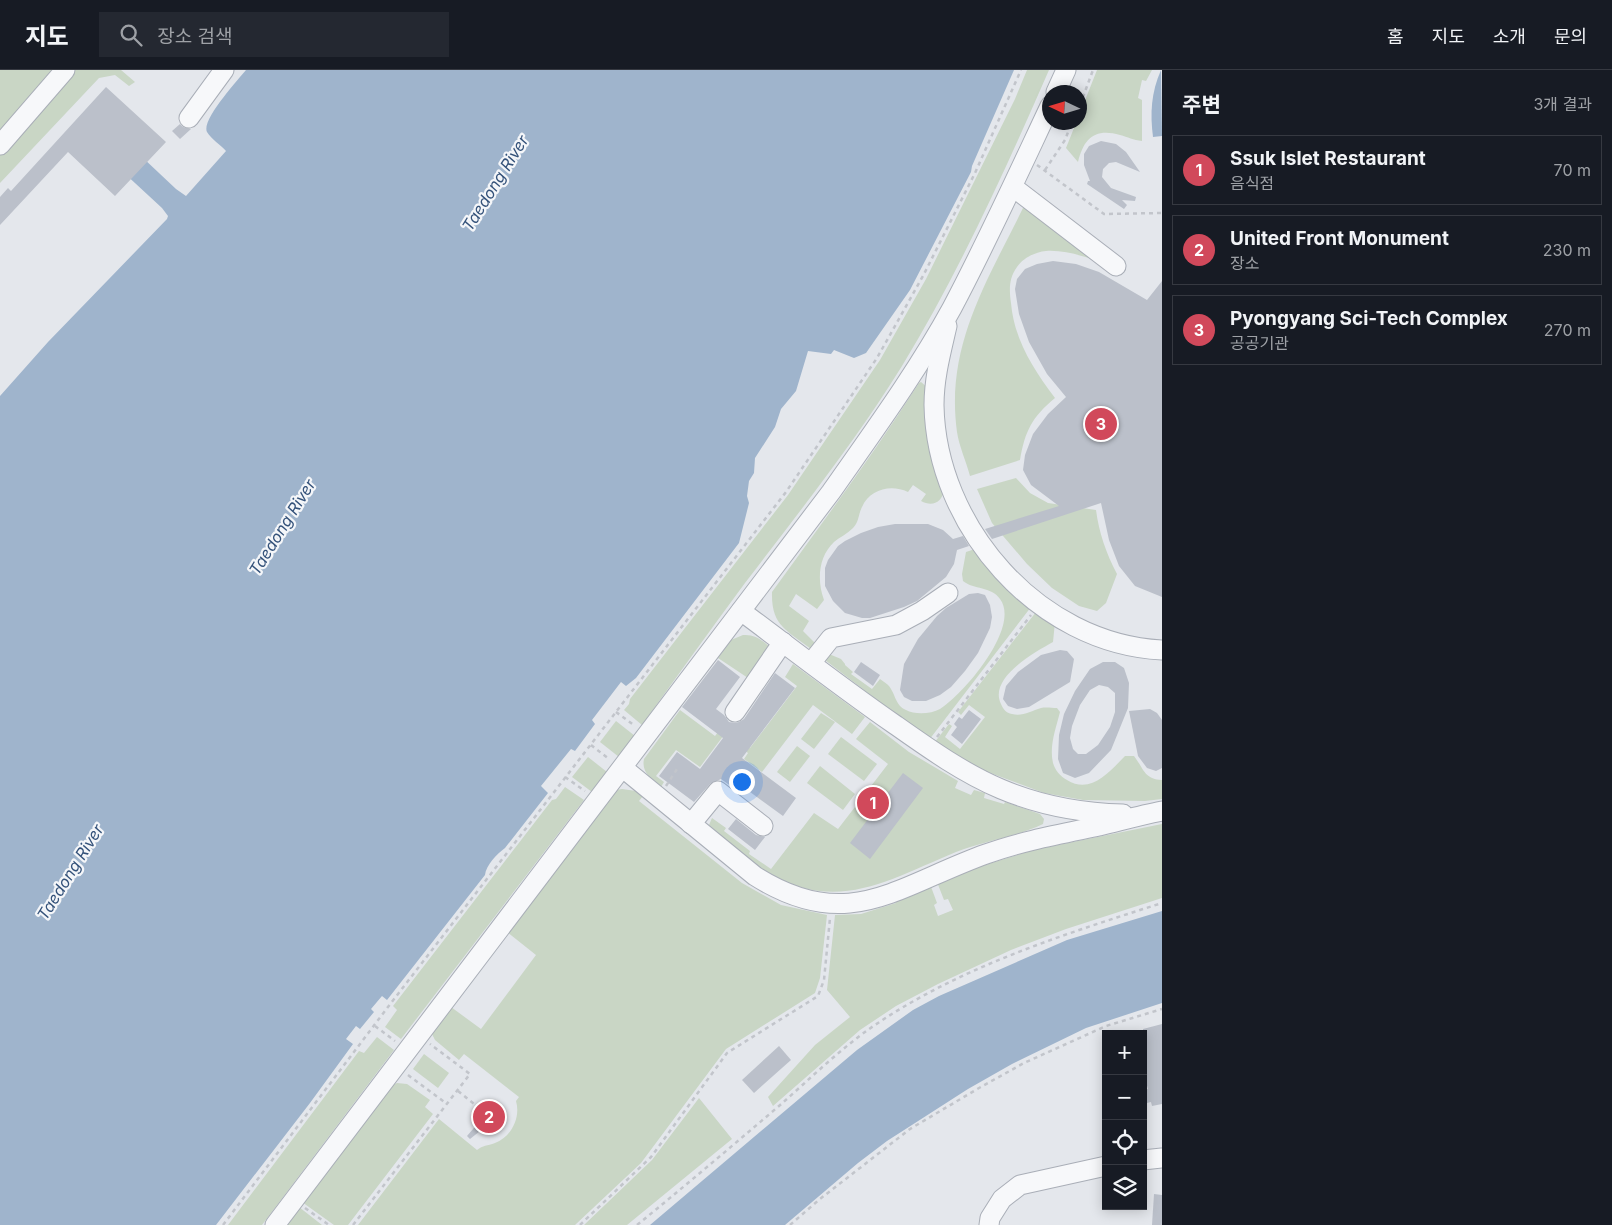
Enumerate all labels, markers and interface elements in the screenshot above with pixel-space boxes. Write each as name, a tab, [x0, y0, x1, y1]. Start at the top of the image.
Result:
search box	[99, 12, 449, 57]
icon: search	[117, 21, 145, 49]
text: 지도	[25, 22, 69, 51]
text: 장소 검색	[157, 25, 232, 48]
text: 홈	[1387, 26, 1404, 47]
text: 지도	[1432, 26, 1465, 47]
text: 소개	[1493, 26, 1526, 47]
text: 문의	[1554, 26, 1587, 47]
north arrow	[1042, 85, 1087, 130]
text: 주변	[1182, 92, 1221, 117]
text: 3개 결과	[1533, 94, 1592, 114]
water label: Taedong River	[458, 130, 533, 235]
text: Ssuk Islet Restaurant	[1230, 147, 1426, 170]
text: 1	[1196, 160, 1202, 180]
text: 70 m	[1554, 160, 1591, 180]
text: 음식점	[1230, 173, 1274, 193]
text: United Front Monument	[1230, 227, 1449, 250]
text: 2	[1194, 240, 1204, 260]
text: 230 m	[1543, 240, 1591, 260]
text: 장소	[1230, 253, 1259, 273]
text: Pyongyang Sci-Tech Complex	[1230, 307, 1508, 330]
text: 3	[1194, 320, 1204, 340]
text: 270 m	[1544, 320, 1591, 340]
text: 공공기관	[1230, 333, 1289, 353]
pin: 3	[1085, 405, 1117, 443]
water label: Taedong River	[245, 474, 320, 579]
your location	[729, 769, 755, 795]
pin: 1	[857, 784, 889, 822]
water label: Taedong River	[33, 819, 108, 924]
map controls	[1102, 1030, 1147, 1210]
button: +	[1102, 1030, 1147, 1075]
button: −	[1102, 1075, 1147, 1120]
pin: 2	[473, 1098, 505, 1136]
button: locate	[1102, 1120, 1147, 1165]
button: layers	[1102, 1165, 1147, 1210]

